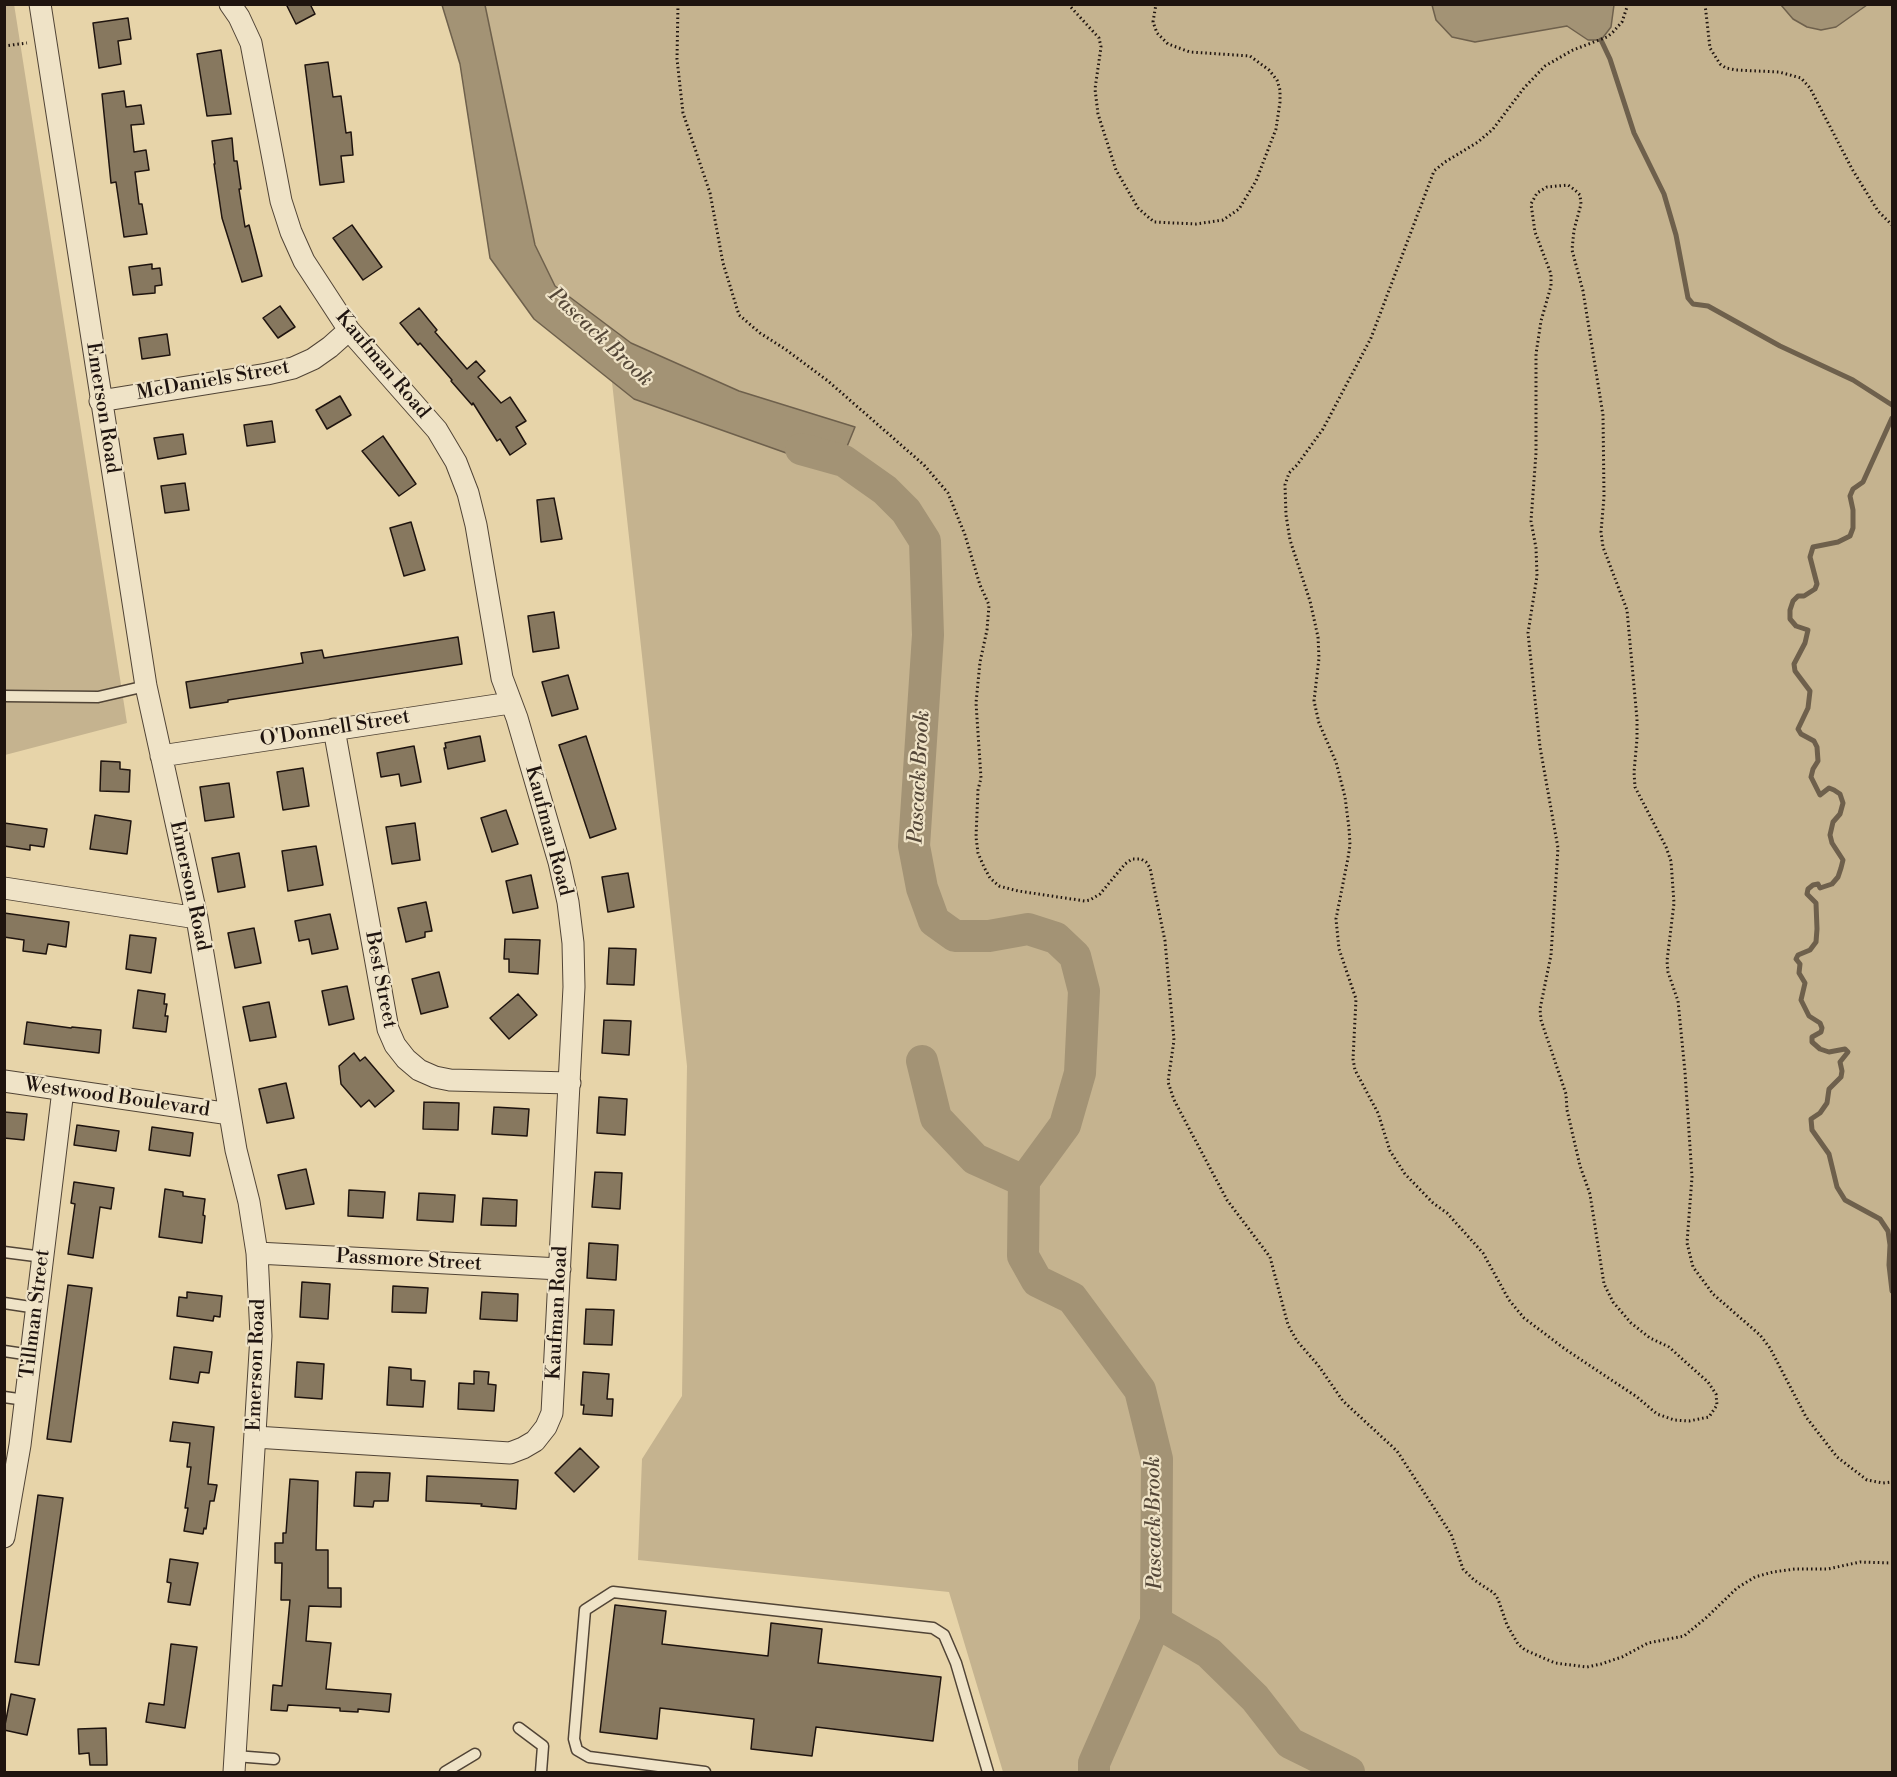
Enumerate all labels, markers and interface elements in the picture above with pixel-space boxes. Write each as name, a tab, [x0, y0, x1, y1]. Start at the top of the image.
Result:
water label: Pascack Brook	[543, 283, 657, 393]
street label: Kaufman Road	[330, 306, 434, 424]
street label: Emerson Road	[80, 341, 124, 475]
street label: McDaniels Street	[135, 356, 291, 406]
street label: O'Donnell Street	[258, 705, 412, 753]
water label: Pascack Brook	[904, 710, 936, 844]
street label: Kaufman Road	[519, 763, 577, 899]
street label: Emerson Road	[163, 819, 215, 953]
street label: Best Street	[359, 929, 401, 1031]
street label: Westwood Boulevard	[23, 1073, 211, 1123]
street label: Passmore Street	[335, 1245, 483, 1277]
street label: Kaufman Road	[543, 1245, 573, 1381]
street label: Tillman Street	[16, 1248, 56, 1380]
street label: Emerson Road	[243, 1298, 271, 1432]
water label: Pascack Brook	[1141, 1456, 1169, 1590]

